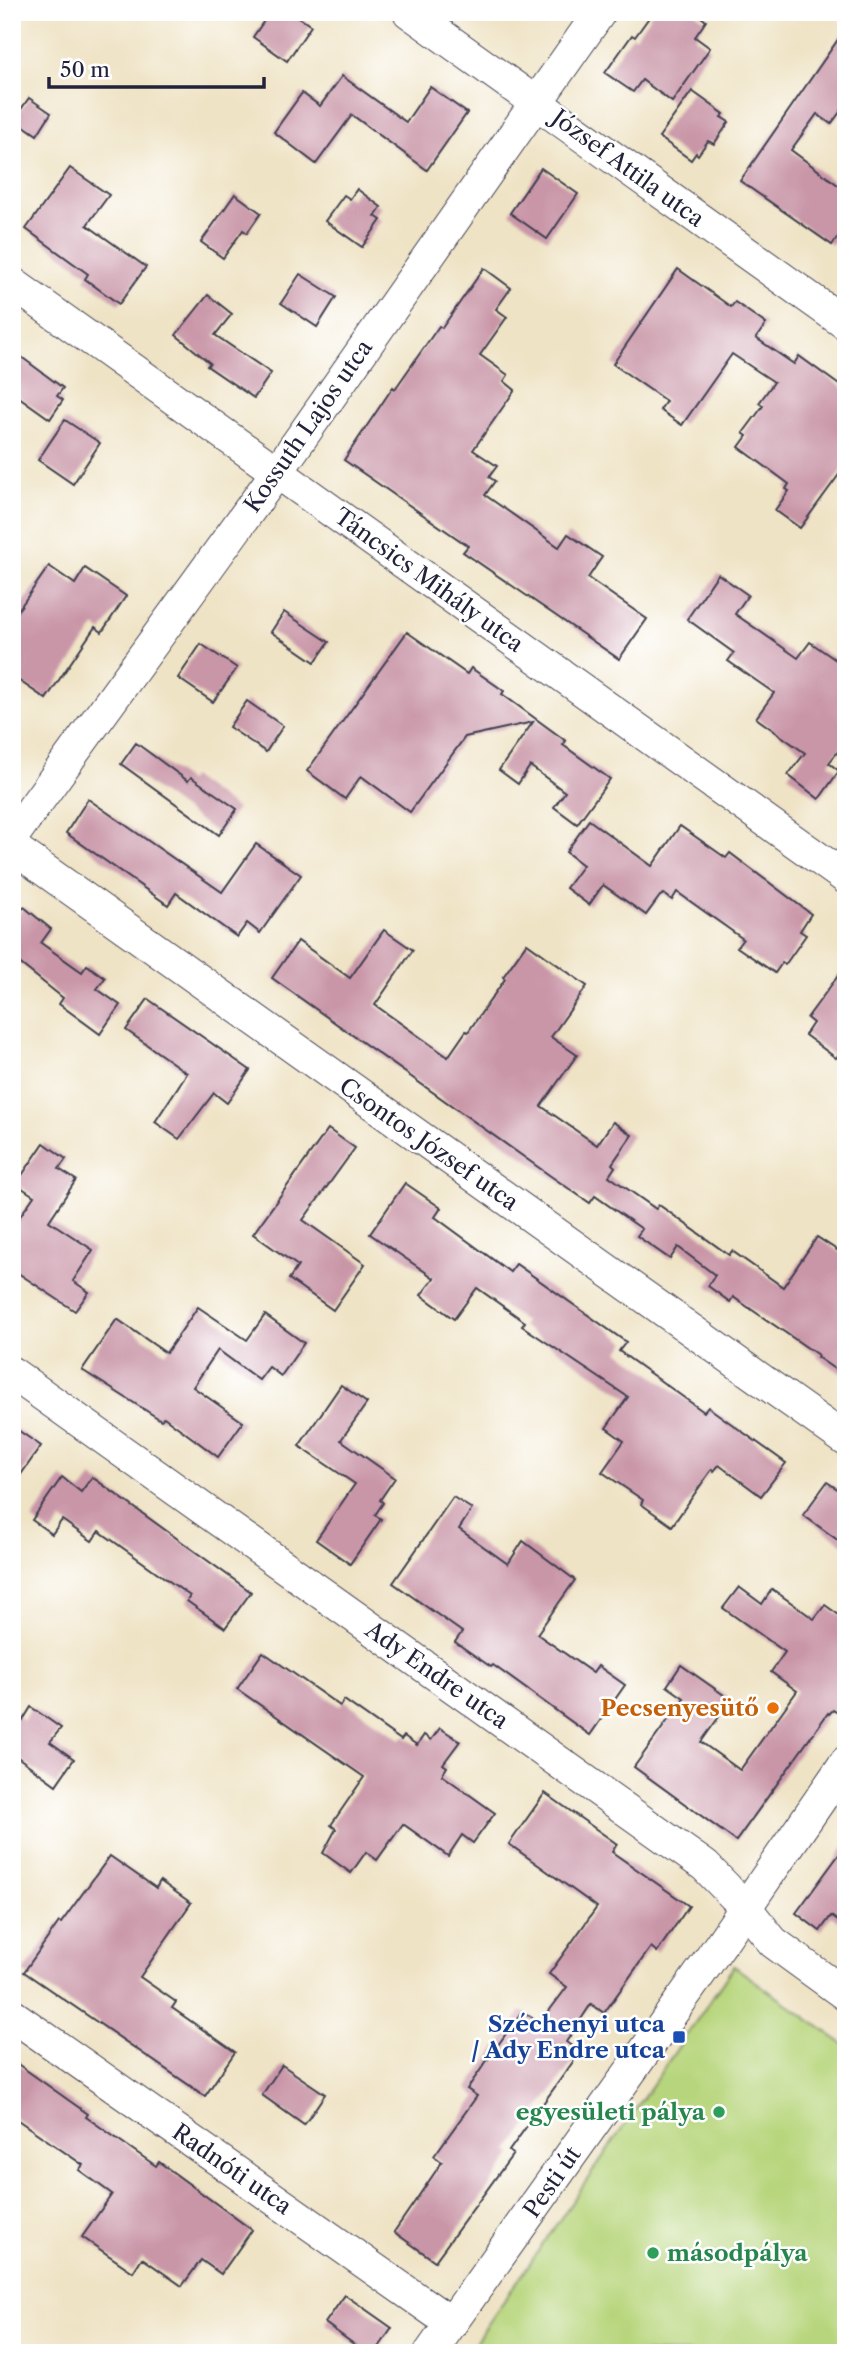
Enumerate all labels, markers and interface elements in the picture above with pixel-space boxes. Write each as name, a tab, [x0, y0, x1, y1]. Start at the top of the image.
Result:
scale bar	[49, 46, 264, 90]
text: 50 m	[60, 57, 110, 82]
street label: József Attila utca	[544, 102, 710, 233]
street label: Kossuth Lajos utca	[238, 333, 379, 518]
street label: Táncsics Mihály utca	[329, 502, 530, 659]
street label: Csontos József utca	[334, 1072, 525, 1217]
street label: Ady Endre utca	[359, 1615, 515, 1735]
place label: Pecsenyesütő	[601, 1694, 759, 1722]
marker: Pecsenyesütő	[765, 1700, 781, 1716]
place label: Széchenyi utca / Ady Endre utca	[471, 2010, 666, 2064]
marker: Széchenyi utca / Ady Endre utca	[671, 2029, 687, 2045]
place label: egyesületi pálya	[516, 2098, 706, 2126]
marker: egyesületi pálya	[711, 2104, 727, 2120]
street label: Radnóti utca	[167, 2118, 298, 2221]
street label: Pesti út	[517, 2141, 587, 2223]
place label: másodpálya	[667, 2239, 808, 2267]
marker: másodpálya	[645, 2245, 661, 2261]

